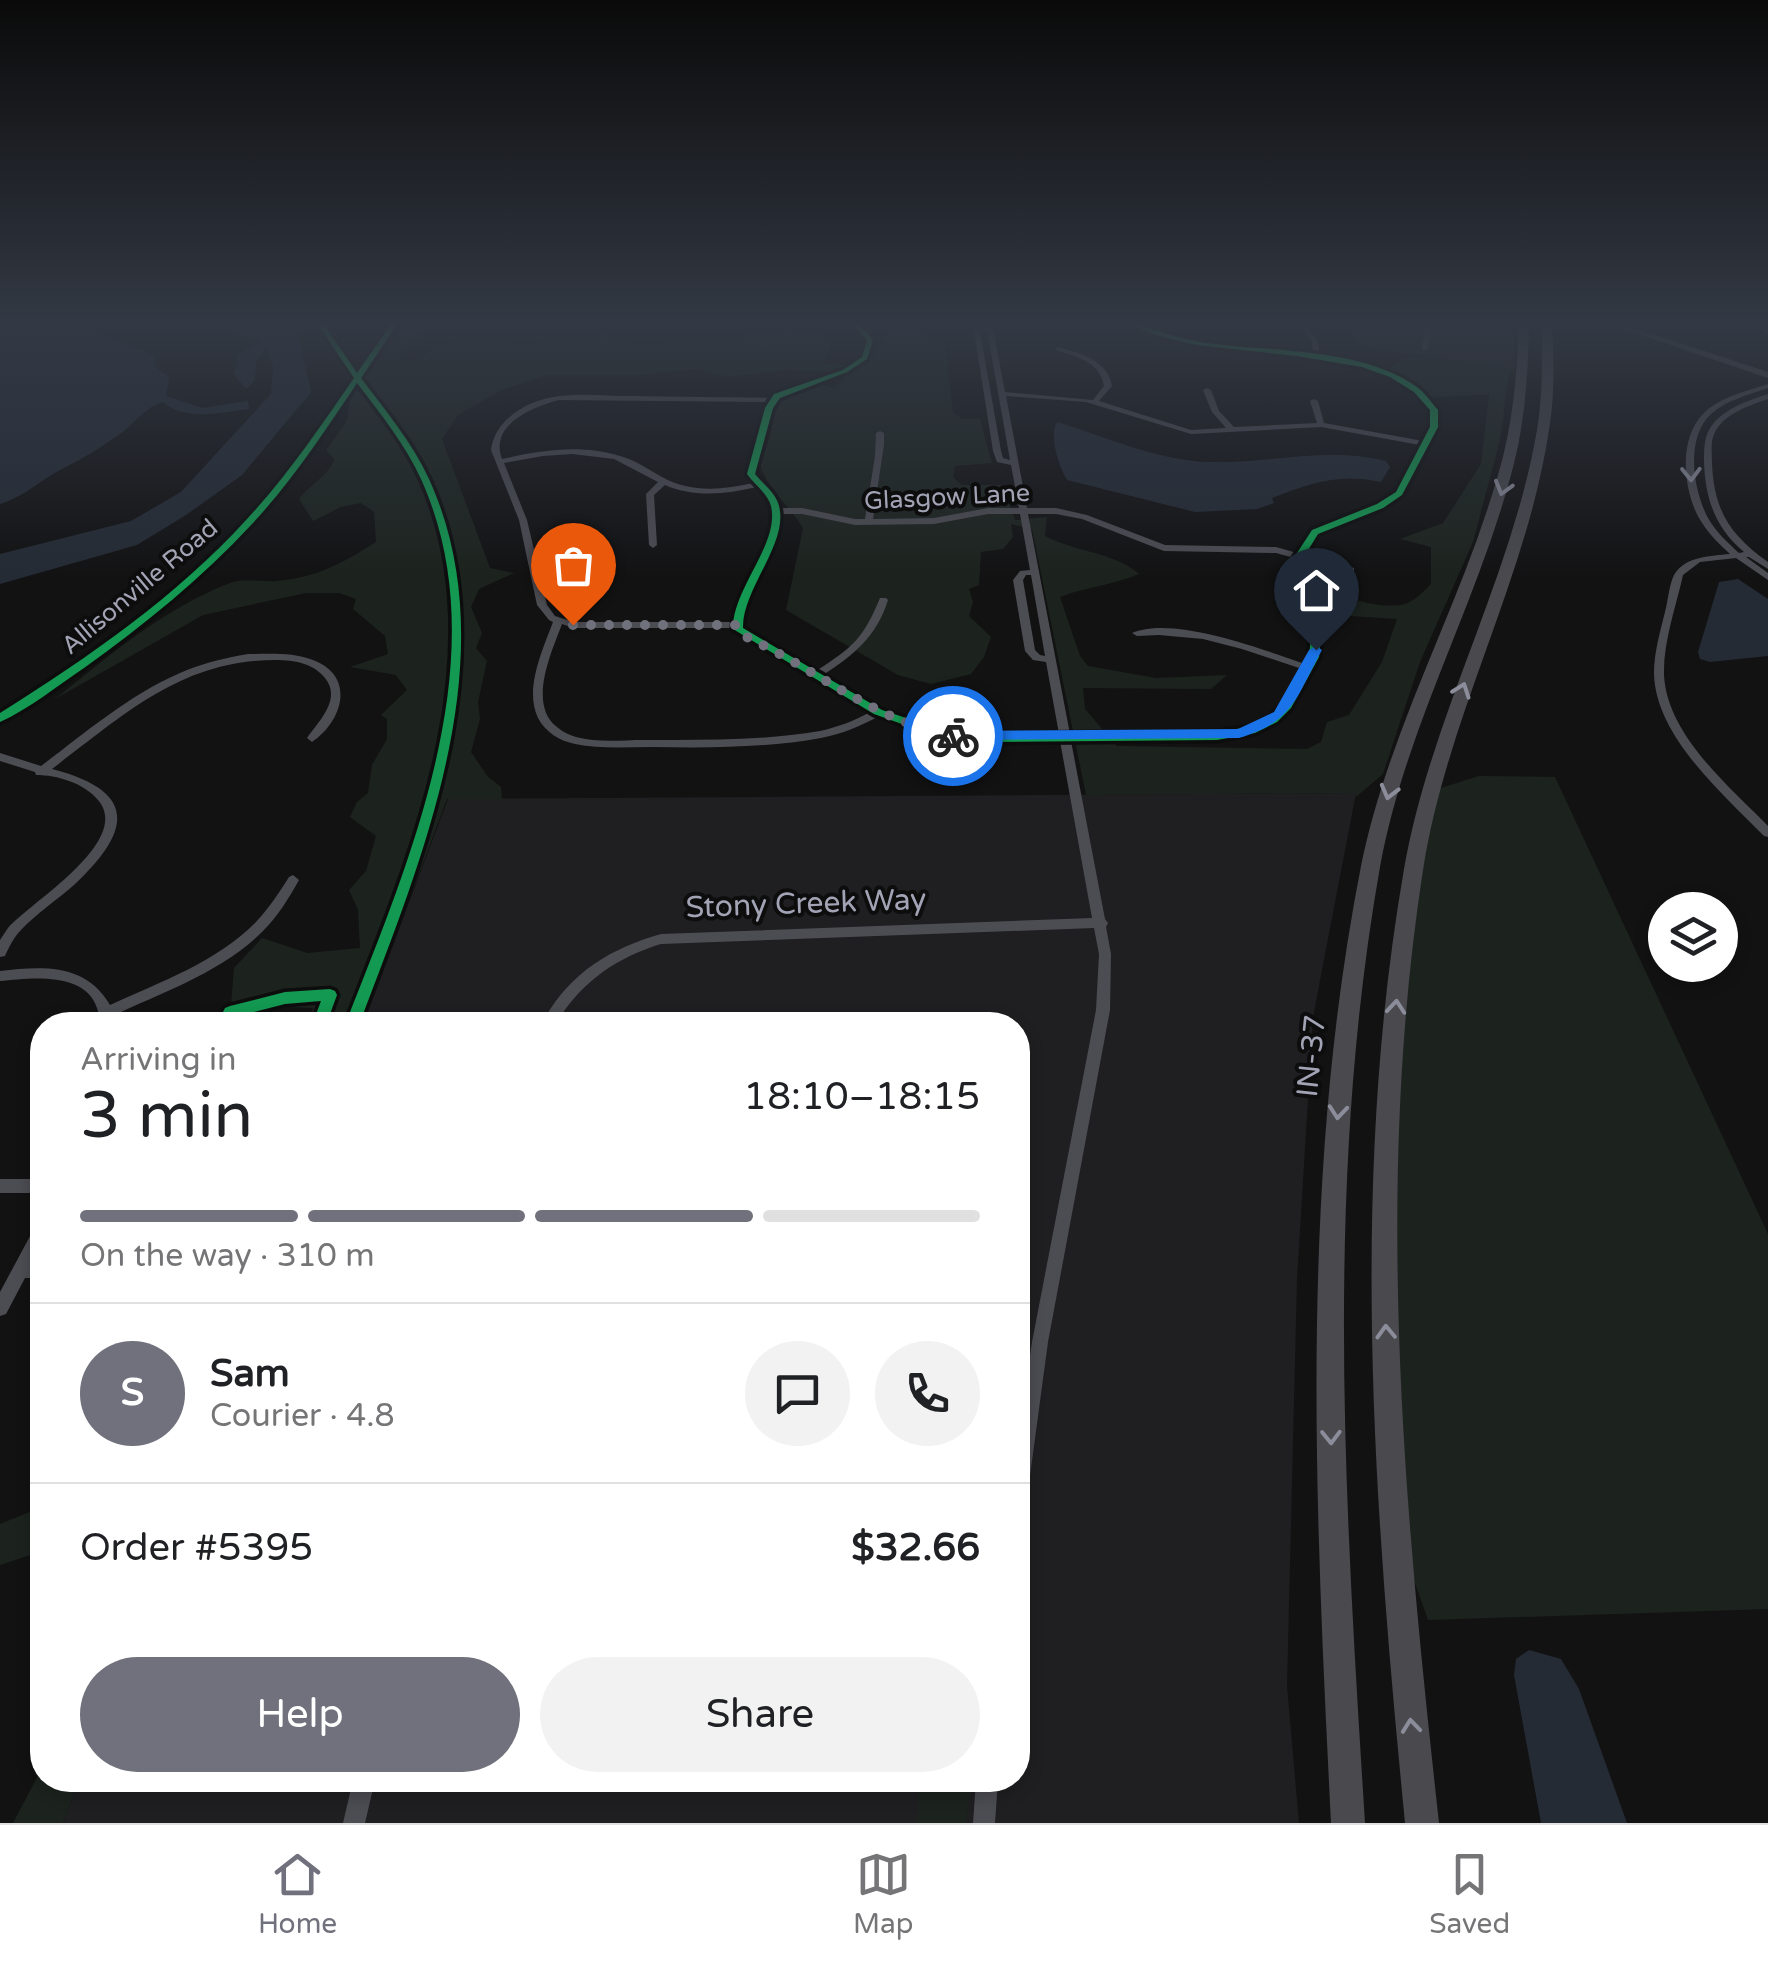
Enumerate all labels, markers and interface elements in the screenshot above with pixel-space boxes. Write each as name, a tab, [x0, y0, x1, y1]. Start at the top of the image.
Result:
one-way arrow	[1680, 468, 1702, 483]
street label: Glasgow Lane	[863, 478, 1031, 516]
one-way arrow	[1494, 479, 1515, 496]
street label: Allisonville Road	[55, 513, 224, 661]
pin	[531, 523, 616, 626]
icon: bag	[546, 538, 601, 593]
pin	[1274, 548, 1359, 651]
icon: home	[1289, 563, 1344, 618]
one-way arrow	[1450, 683, 1471, 700]
courier	[903, 686, 1003, 786]
icon: bike	[926, 709, 981, 764]
one-way arrow	[1380, 783, 1401, 800]
street label: Stony Creek Way	[685, 881, 927, 926]
map controls	[1648, 892, 1738, 982]
button: layers	[1648, 892, 1738, 982]
one-way arrow	[1385, 999, 1407, 1015]
street label: IN-37	[1289, 1013, 1334, 1099]
text: Arriving in	[80, 1041, 237, 1079]
text: 18:10–18:15	[743, 1074, 980, 1120]
text: 3 min	[80, 1077, 253, 1156]
one-way arrow	[1327, 1105, 1349, 1121]
text: On the way · 310 m	[80, 1237, 375, 1275]
one-way arrow	[1376, 1323, 1397, 1339]
button: chat	[745, 1341, 850, 1446]
button: phone	[875, 1341, 980, 1446]
text: Sam	[210, 1351, 290, 1397]
text: S	[121, 1370, 144, 1416]
text: Courier · 4.8	[210, 1397, 395, 1435]
one-way arrow	[1321, 1430, 1342, 1446]
text: Order #5395	[80, 1525, 313, 1571]
text: $32.66	[851, 1525, 980, 1571]
button: Help	[80, 1657, 520, 1772]
button: Share	[540, 1657, 980, 1772]
one-way arrow	[1401, 1718, 1423, 1734]
tab: Home	[258, 1847, 337, 1941]
tab: Map	[853, 1847, 913, 1941]
tab: Saved	[1429, 1847, 1510, 1941]

